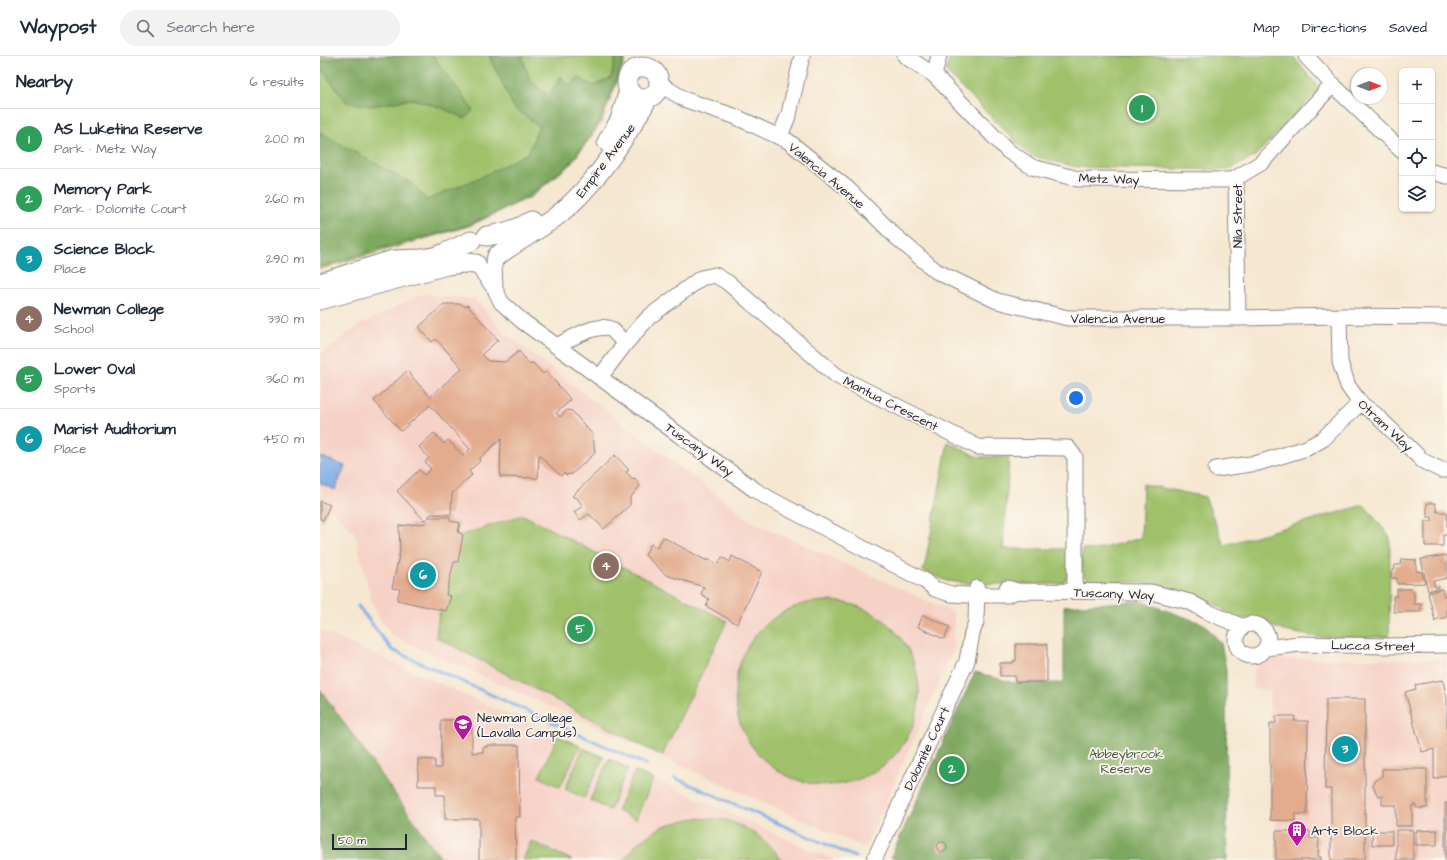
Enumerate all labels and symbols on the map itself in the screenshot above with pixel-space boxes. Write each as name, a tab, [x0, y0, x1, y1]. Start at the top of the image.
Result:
north arrow	[1351, 68, 1387, 104]
pin: 1	[1129, 93, 1155, 123]
street label: Empire Avenue	[572, 120, 640, 201]
street label: Valencia Avenue	[784, 138, 868, 213]
street label: Metz Way	[1078, 169, 1140, 190]
street label: Nila Street	[1229, 183, 1247, 248]
street label: Valencia Avenue	[1071, 310, 1165, 328]
street label: Mantua Crescent	[840, 372, 942, 436]
your location	[1066, 388, 1086, 408]
street label: Otram Way	[1353, 396, 1417, 457]
street label: Tuscany Way	[661, 419, 737, 482]
pin: 4	[593, 551, 619, 581]
pin: 6	[410, 560, 436, 590]
street label: Tuscany Way	[1073, 584, 1155, 605]
pin: 5	[567, 614, 593, 644]
street label: Lucca Street	[1331, 636, 1416, 656]
street label: Dolomite Court	[900, 703, 954, 793]
place label: Newman College (Lavalla Campus)	[477, 709, 577, 742]
school or university icon: Newman College (Lavalla Campus)	[452, 713, 474, 741]
pin: 3	[1332, 734, 1358, 764]
park label: Abbeybrook Reserve	[1089, 745, 1163, 778]
pin: 2	[939, 754, 965, 784]
building icon: Arts Block	[1286, 819, 1308, 847]
place label: Arts Block	[1311, 822, 1378, 840]
scale bar	[332, 832, 407, 851]

